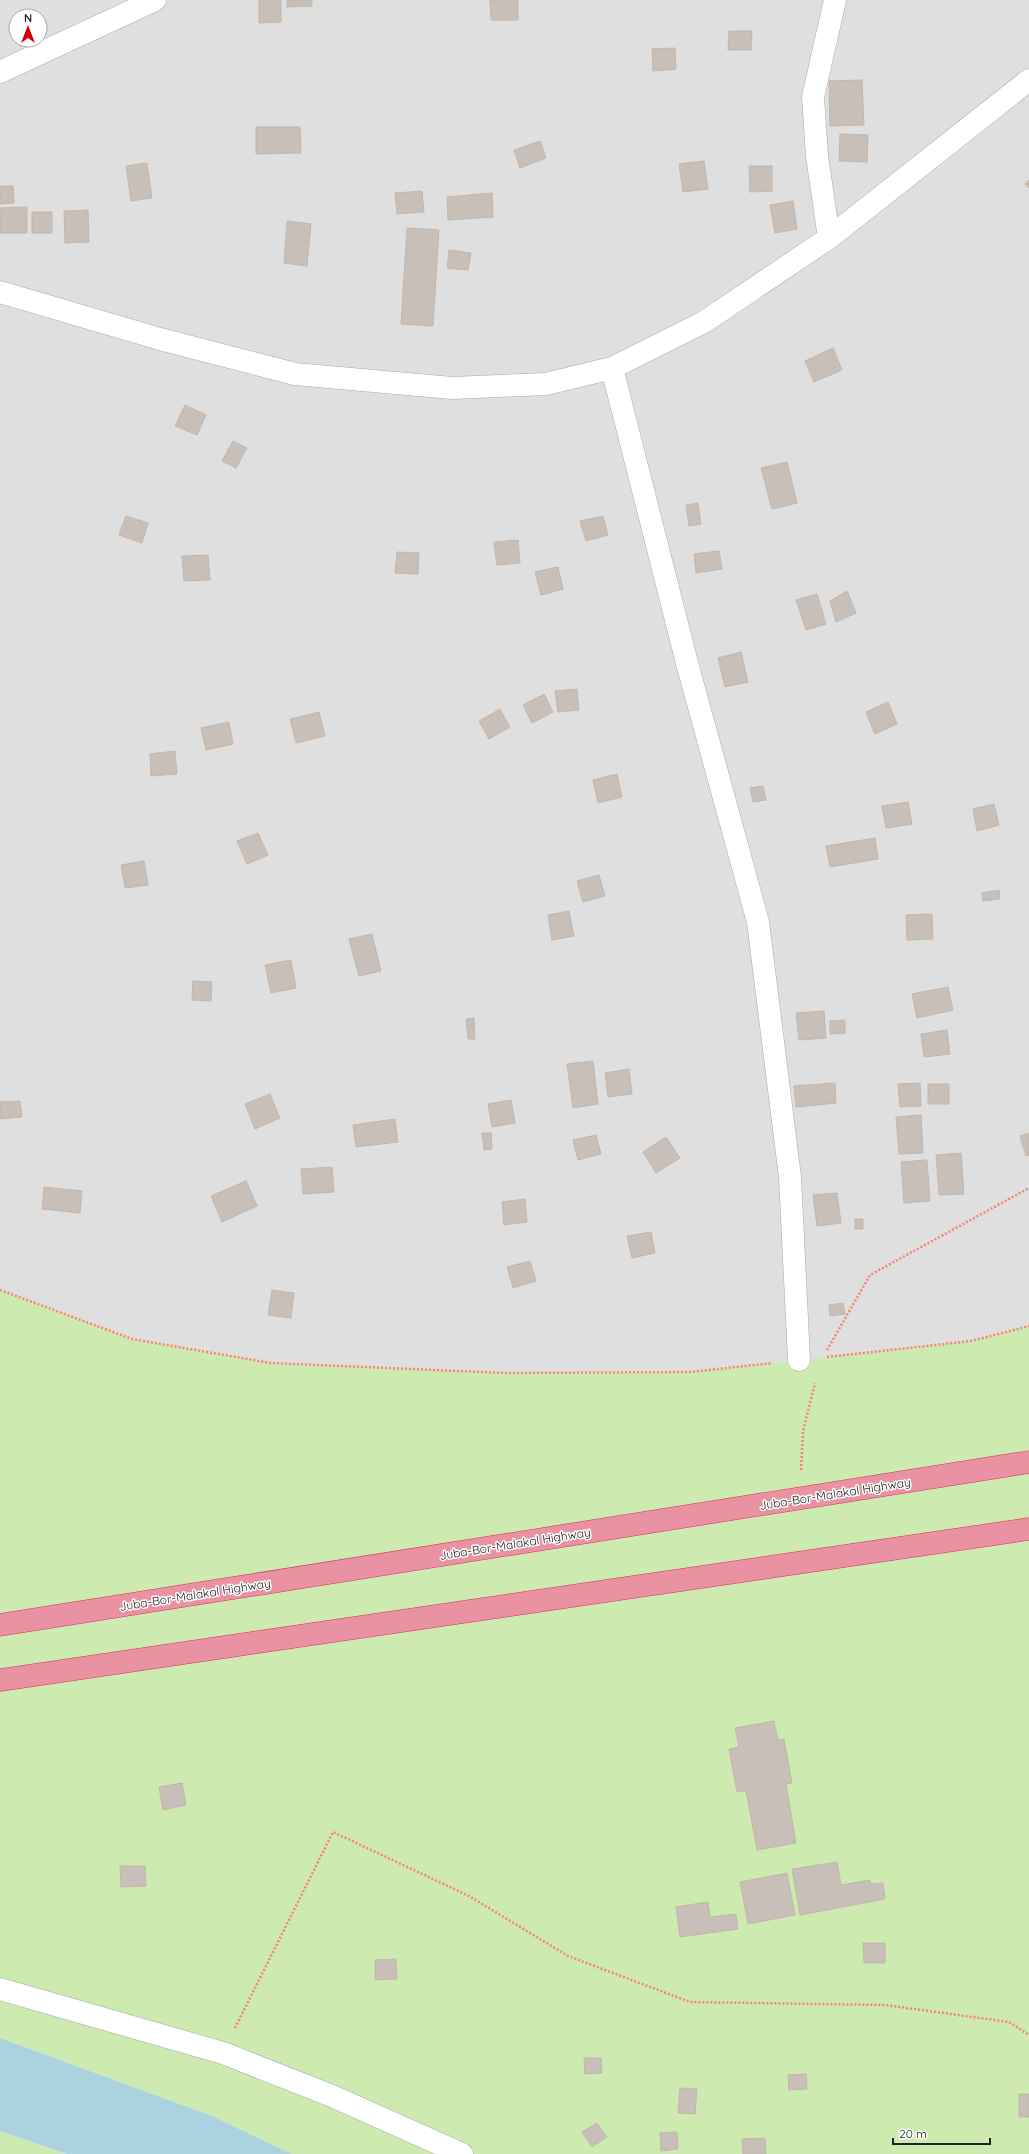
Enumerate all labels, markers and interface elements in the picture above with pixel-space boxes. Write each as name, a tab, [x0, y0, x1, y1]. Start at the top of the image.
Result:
north arrow	[8, 8, 48, 48]
text: N	[24, 11, 32, 25]
street label: Juba-Bor-Malakal Highway	[758, 1474, 912, 1513]
street label: Juba-Bor-Malakal Highway	[438, 1524, 592, 1563]
street label: Juba-Bor-Malakal Highway	[118, 1575, 272, 1614]
scale bar	[893, 2120, 990, 2146]
text: 20 m	[899, 2126, 927, 2141]

